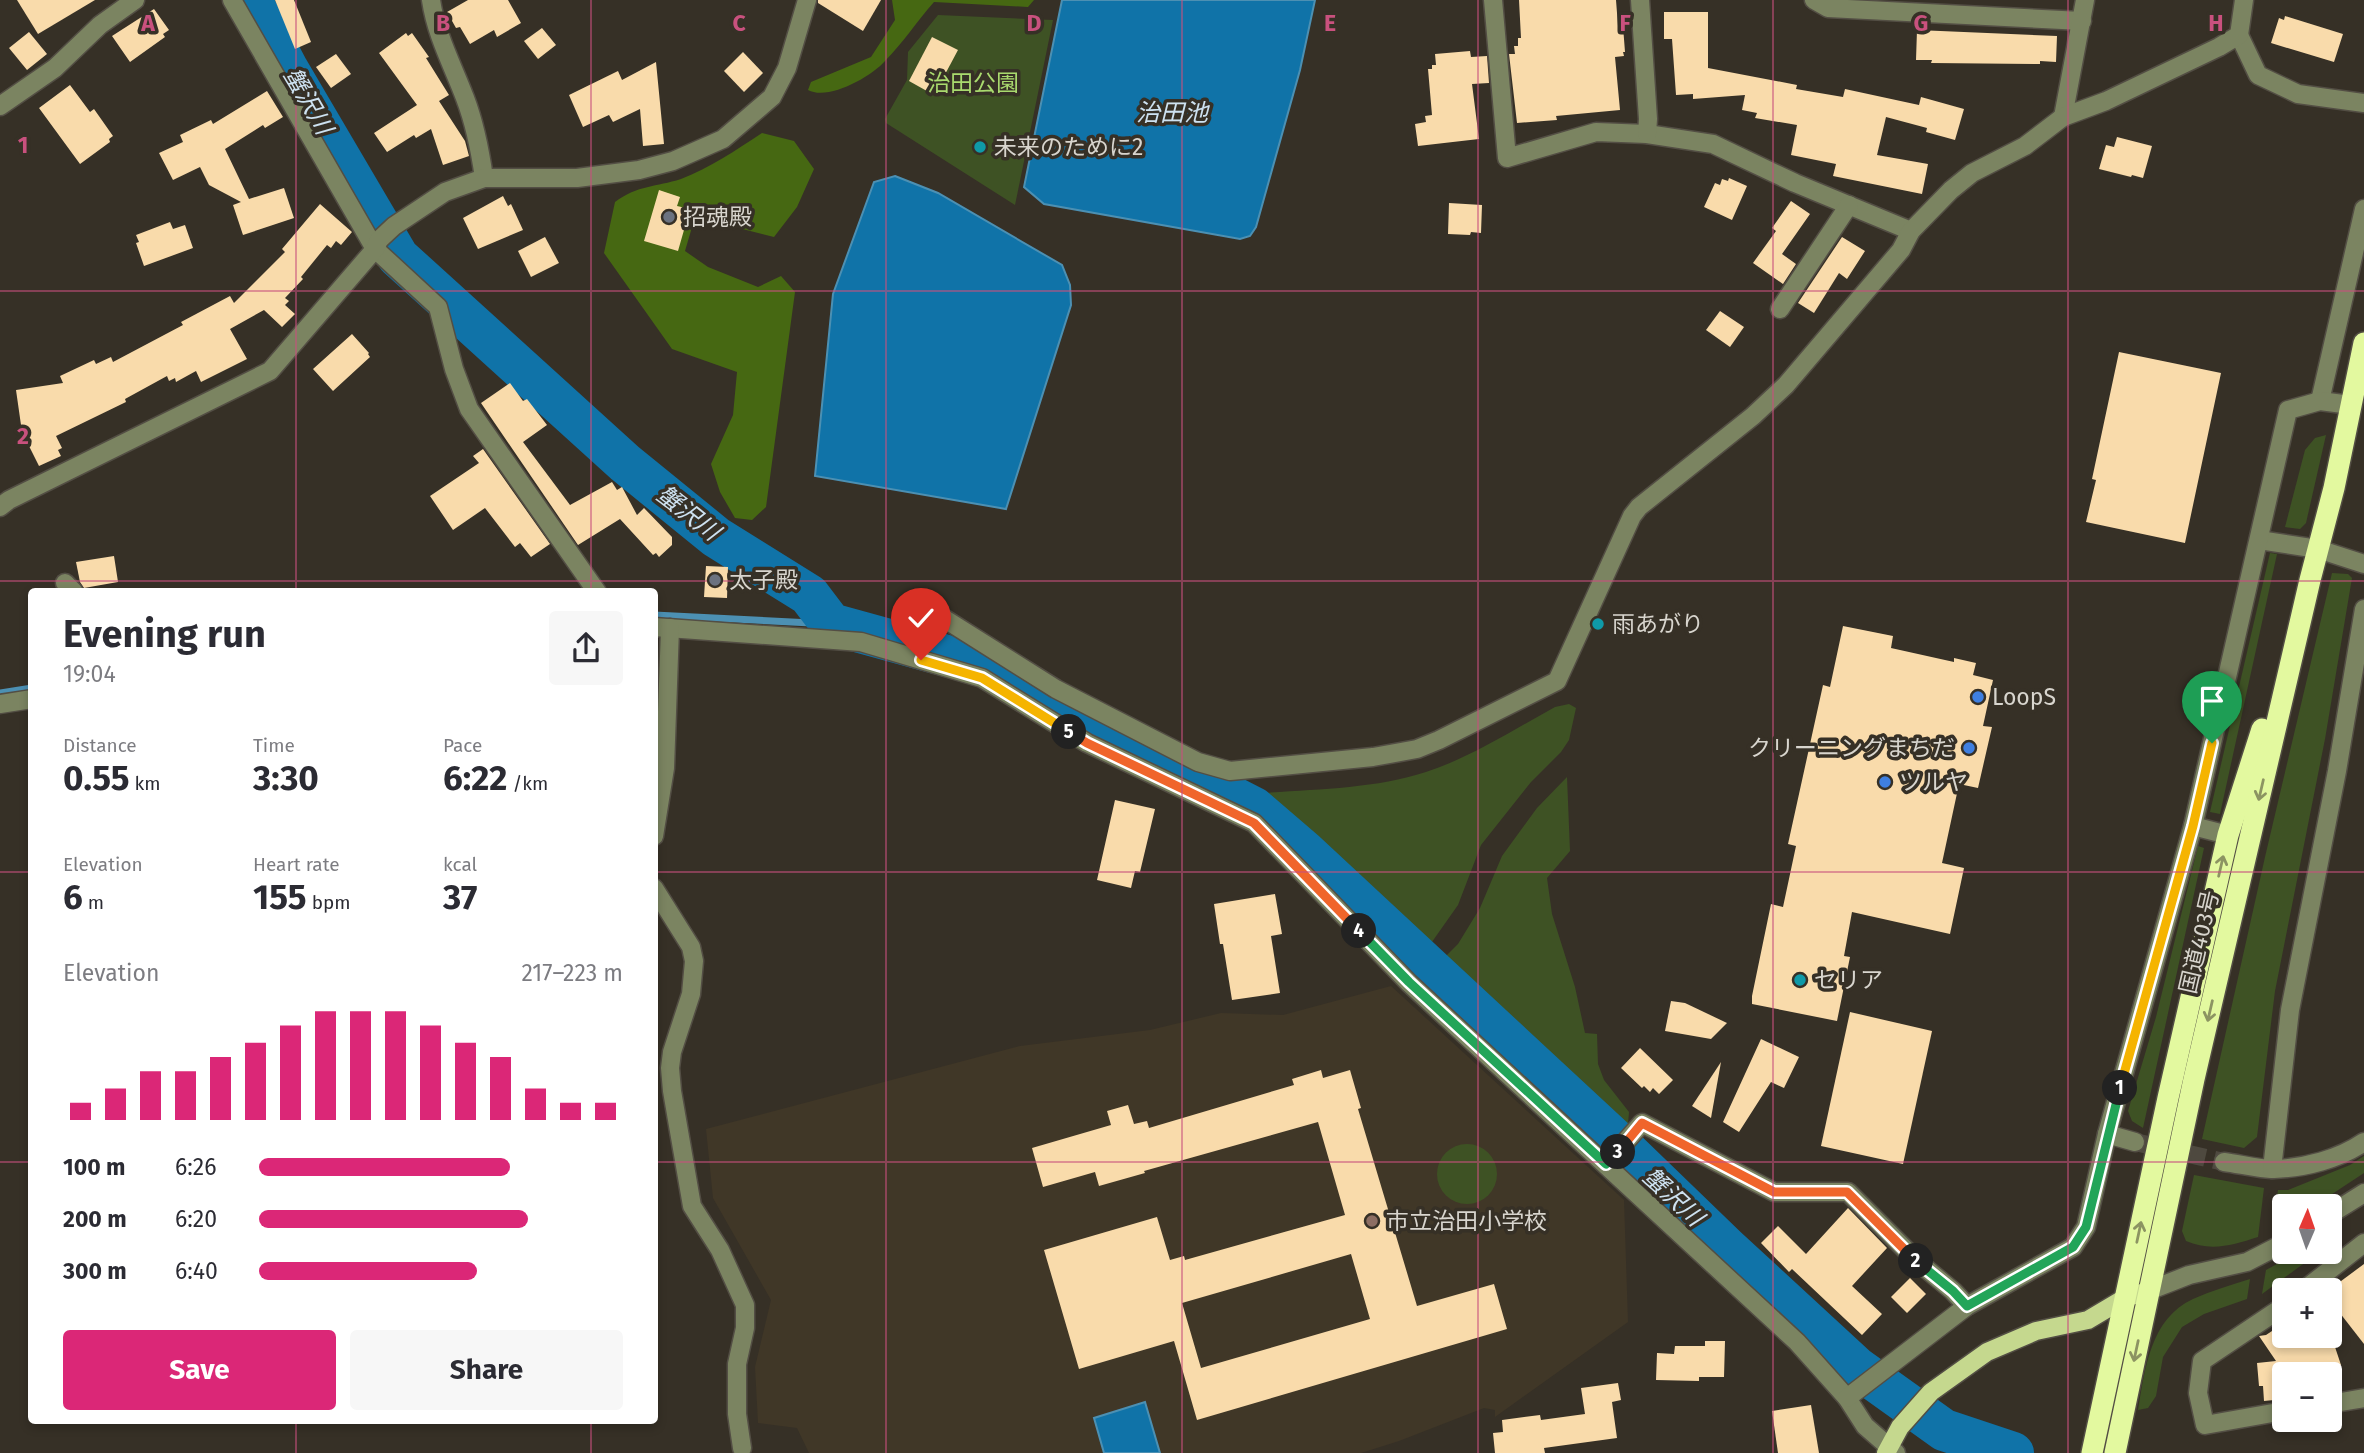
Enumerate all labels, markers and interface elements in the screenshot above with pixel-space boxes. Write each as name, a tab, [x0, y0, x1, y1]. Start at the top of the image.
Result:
text: A	[140, 9, 155, 37]
text: B	[436, 9, 450, 37]
text: C	[732, 9, 746, 37]
text: D	[1027, 9, 1042, 37]
text: E	[1324, 9, 1336, 37]
text: F	[1619, 9, 1631, 37]
text: G	[1914, 9, 1928, 37]
text: H	[2208, 9, 2224, 37]
water label: 蟹沢川	[278, 63, 340, 142]
park label: 治田公園	[927, 69, 1019, 97]
water label: 治田池	[1136, 99, 1210, 127]
text: 1	[18, 131, 28, 159]
place label: 未来のために2	[994, 133, 1143, 161]
marker: 未来のために2	[972, 139, 988, 155]
place label: 招魂殿	[683, 203, 752, 231]
marker: 招魂殿	[661, 209, 677, 225]
text: 2	[17, 422, 29, 450]
water label: 蟹沢川	[651, 480, 727, 548]
place label: 太子殿	[729, 566, 798, 594]
marker: 太子殿	[707, 572, 723, 588]
pin	[891, 588, 951, 660]
icon: check	[902, 599, 940, 637]
place label: 雨あがり	[1612, 610, 1704, 638]
text: Evening run	[63, 611, 266, 657]
button: share	[549, 611, 623, 685]
marker: 雨あがり	[1590, 616, 1606, 632]
text: 19:04	[63, 660, 116, 688]
pin	[2182, 671, 2242, 743]
icon: arrive	[2193, 682, 2231, 720]
place label: LoopS	[1992, 683, 2056, 711]
marker: LoopS	[1970, 689, 1986, 705]
pin: 5	[1052, 714, 1086, 750]
text: 5	[1063, 720, 1074, 743]
text: Distance	[63, 734, 137, 757]
text: Time	[253, 734, 295, 757]
text: Pace	[443, 734, 482, 757]
place label: クリーニングまちだ	[1748, 734, 1955, 762]
marker: クリーニングまちだ	[1961, 740, 1977, 756]
text: 0.55	[63, 757, 130, 799]
text: 3:30	[253, 757, 319, 799]
text: 6:22	[443, 757, 507, 799]
place label: ツルヤ	[1899, 768, 1968, 796]
text: km	[130, 772, 161, 795]
text: /km	[507, 772, 548, 795]
marker: ツルヤ	[1877, 774, 1893, 790]
one-way arrow	[2253, 778, 2267, 801]
text: Elevation	[63, 853, 143, 876]
text: Heart rate	[253, 853, 340, 876]
text: kcal	[443, 853, 477, 876]
one-way arrow	[2215, 855, 2228, 878]
text: 6	[63, 876, 83, 918]
text: 155	[253, 876, 307, 918]
text: 37	[443, 876, 477, 918]
street label: 国道403号	[2174, 888, 2224, 996]
text: m	[83, 891, 104, 914]
text: bpm	[307, 891, 350, 914]
pin: 4	[1342, 914, 1376, 948]
text: 4	[1353, 919, 1364, 942]
text: Elevation	[63, 959, 159, 987]
text: 217–223 m	[522, 959, 623, 987]
place label: セリア	[1814, 966, 1883, 994]
marker: セリア	[1792, 972, 1808, 988]
one-way arrow	[2202, 999, 2216, 1022]
pin: 1	[2102, 1070, 2138, 1106]
text: 1	[2115, 1076, 2124, 1099]
pin: 3	[1600, 1134, 1636, 1170]
text: 3	[1613, 1140, 1622, 1163]
text: 100 m	[63, 1153, 125, 1181]
text: 6:26	[175, 1153, 216, 1181]
water label: 蟹沢川	[1637, 1162, 1711, 1234]
north arrow	[2272, 1194, 2342, 1264]
map controls	[2272, 1194, 2342, 1432]
text: 200 m	[63, 1205, 127, 1233]
text: 6:20	[175, 1205, 217, 1233]
place label: 市立治田小学校	[1386, 1207, 1547, 1235]
marker: 市立治田小学校	[1364, 1213, 1380, 1229]
one-way arrow	[2133, 1221, 2147, 1244]
pin: 2	[1898, 1244, 1934, 1278]
text: 2	[1911, 1249, 1920, 1272]
text: 300 m	[63, 1257, 127, 1285]
text: 6:40	[175, 1257, 218, 1285]
button: +	[2272, 1278, 2342, 1348]
button: Save	[63, 1330, 336, 1410]
button: Share	[350, 1330, 623, 1410]
one-way arrow	[2128, 1339, 2142, 1362]
button: −	[2272, 1362, 2342, 1432]

